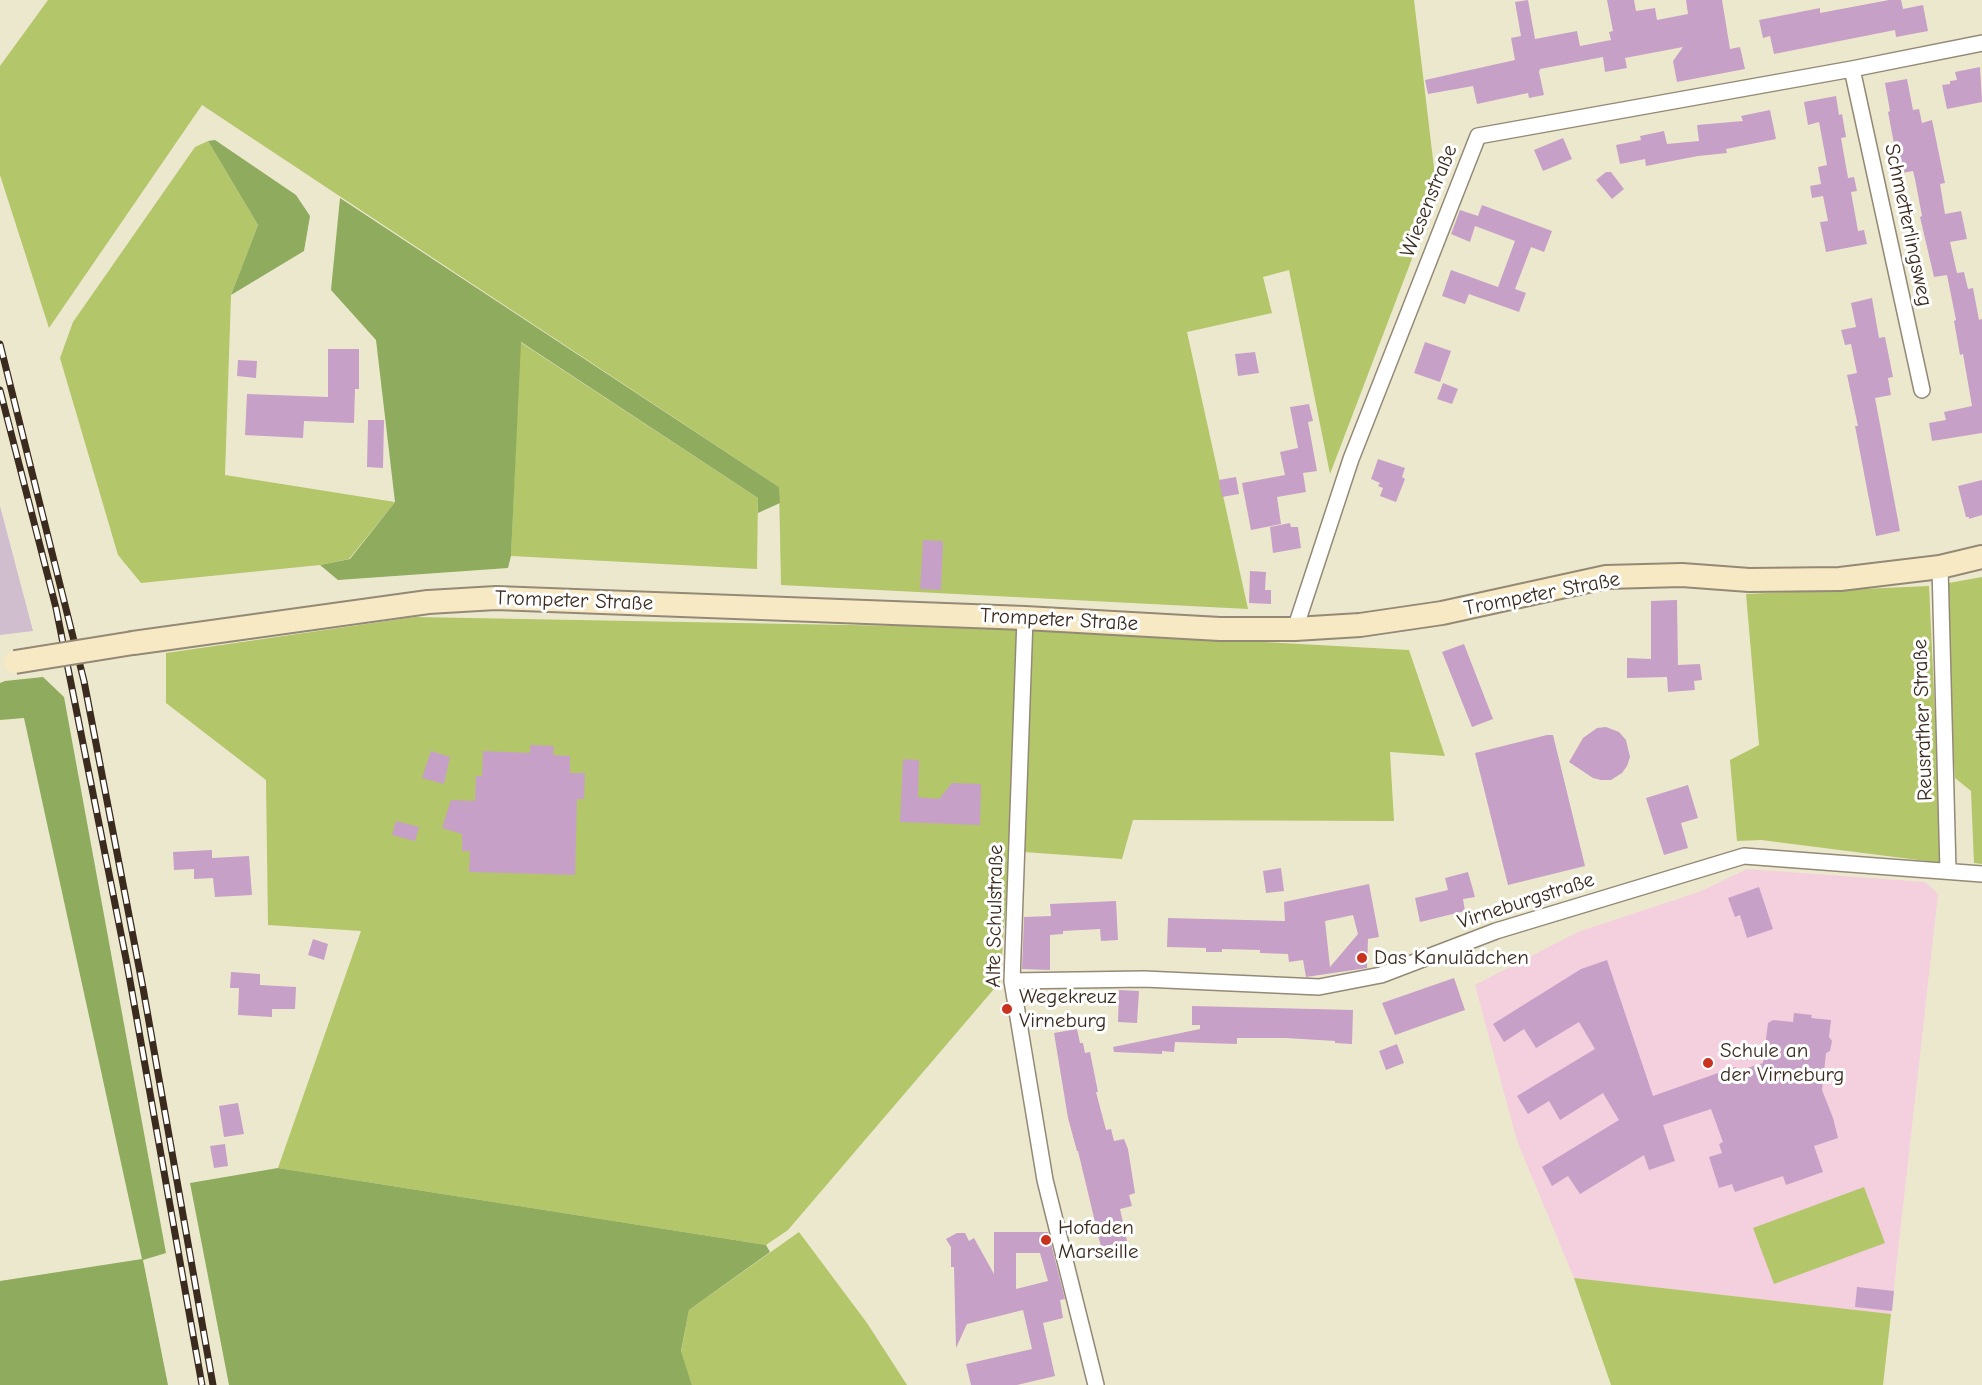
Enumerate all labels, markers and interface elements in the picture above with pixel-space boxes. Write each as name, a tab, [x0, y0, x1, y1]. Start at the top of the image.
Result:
street label: Wiesenstraße	[1395, 141, 1463, 261]
street label: Schmetterlingsweg	[1878, 141, 1938, 309]
street label: Trompeter Straße	[1462, 567, 1622, 621]
street label: Trompeter Straße	[494, 586, 654, 616]
street label: Trompeter Straße	[979, 603, 1139, 637]
street label: Reusrather Straße	[1908, 639, 1938, 801]
street label: Alte Schulstraße	[981, 844, 1009, 988]
street label: Virneburgstraße	[1454, 867, 1598, 935]
place label: Das Kanulädchen	[1374, 945, 1529, 971]
marker: Das Kanulädchen	[1355, 951, 1369, 965]
place label: Wegekreuz Virneburg	[1019, 984, 1116, 1034]
marker: Wegekreuz Virneburg	[1000, 1002, 1014, 1016]
place label: Schule an der Virneburg	[1720, 1038, 1844, 1088]
marker: Schule an der Virneburg	[1701, 1056, 1715, 1070]
place label: Hofaden Marseille	[1058, 1215, 1138, 1265]
marker: Hofaden Marseille	[1039, 1233, 1053, 1247]

